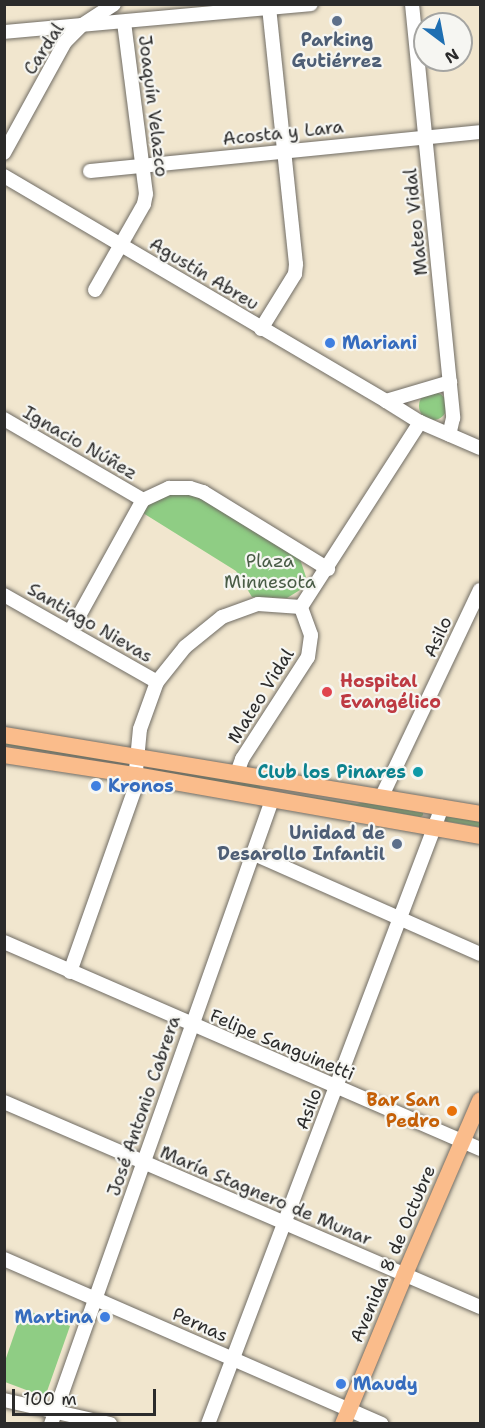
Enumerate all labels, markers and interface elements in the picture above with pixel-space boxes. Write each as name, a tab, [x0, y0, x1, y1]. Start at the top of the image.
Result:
north arrow	[413, 12, 473, 72]
marker: Parking Gutiérrez	[330, 14, 344, 28]
street label: Cardal	[19, 19, 69, 79]
place label: Parking Gutiérrez	[292, 30, 382, 72]
street label: Joaquín Velazco	[134, 34, 172, 178]
text: N	[441, 44, 463, 68]
street label: Acosta y Lara	[222, 116, 344, 150]
street label: Mateo Vidal	[400, 167, 432, 277]
street label: Agustín Abreu	[145, 233, 263, 315]
place label: Mariani	[342, 332, 417, 354]
marker: Mariani	[323, 336, 337, 350]
street label: Ignacio Núñez	[19, 402, 141, 484]
park label: Plaza Minnesota	[224, 551, 316, 594]
street label: Santiago Nievas	[24, 578, 156, 668]
street label: Asilo	[419, 613, 457, 661]
street label: Mateo Vidal	[223, 645, 299, 747]
place label: Hospital Evangélico	[340, 671, 441, 714]
marker: Hospital Evangélico	[318, 683, 336, 701]
place label: Club los Pinares	[257, 761, 406, 783]
marker: Club los Pinares	[411, 765, 425, 779]
place label: Kronos	[108, 775, 174, 797]
marker: Kronos	[89, 779, 103, 793]
place label: Unidad de Desarollo Infantil	[217, 823, 385, 866]
marker: Unidad de Desarollo Infantil	[390, 837, 404, 851]
street label: Felipe Sanguinetti	[206, 1005, 358, 1085]
street label: José Antonio Cabrera	[103, 1013, 185, 1199]
street label: Asilo	[291, 1085, 327, 1133]
place label: Bar San Pedro	[367, 1090, 440, 1132]
marker: Bar San Pedro	[445, 1104, 459, 1118]
street label: María Stagnero de Munar	[157, 1141, 375, 1251]
street label: Avenida 8 de Octubre	[346, 1162, 440, 1346]
street label: Pernas	[169, 1303, 231, 1347]
place label: Martina	[15, 1306, 93, 1328]
marker: Martina	[98, 1310, 112, 1324]
place label: Maudy	[353, 1373, 418, 1395]
scale bar	[15, 1377, 159, 1415]
marker: Maudy	[334, 1377, 348, 1391]
text: 100 m	[23, 1387, 77, 1411]

